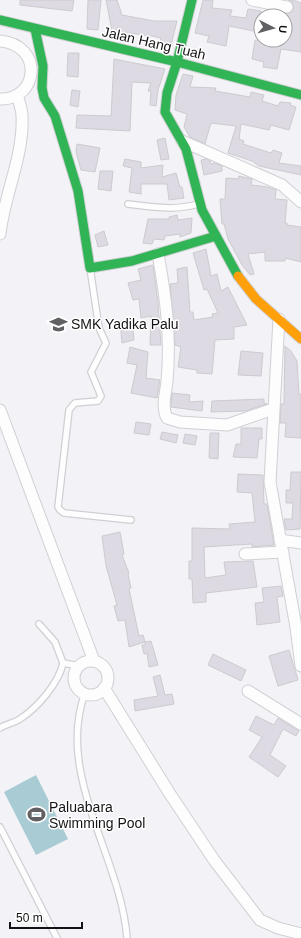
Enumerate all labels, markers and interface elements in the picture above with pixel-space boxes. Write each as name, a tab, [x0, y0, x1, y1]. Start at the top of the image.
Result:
north arrow	[253, 8, 293, 48]
street label: Jalan Hang Tuah	[101, 23, 207, 63]
text: U	[277, 24, 289, 34]
school or university icon: SMK Yadika Palu	[48, 314, 68, 334]
place label: SMK Yadika Palu	[71, 316, 179, 332]
place label: Paluabara Swimming Pool	[49, 799, 145, 831]
sports icon: Paluabara Swimming Pool	[26, 805, 46, 825]
scale bar	[10, 904, 82, 930]
text: 50 m	[16, 911, 43, 925]

